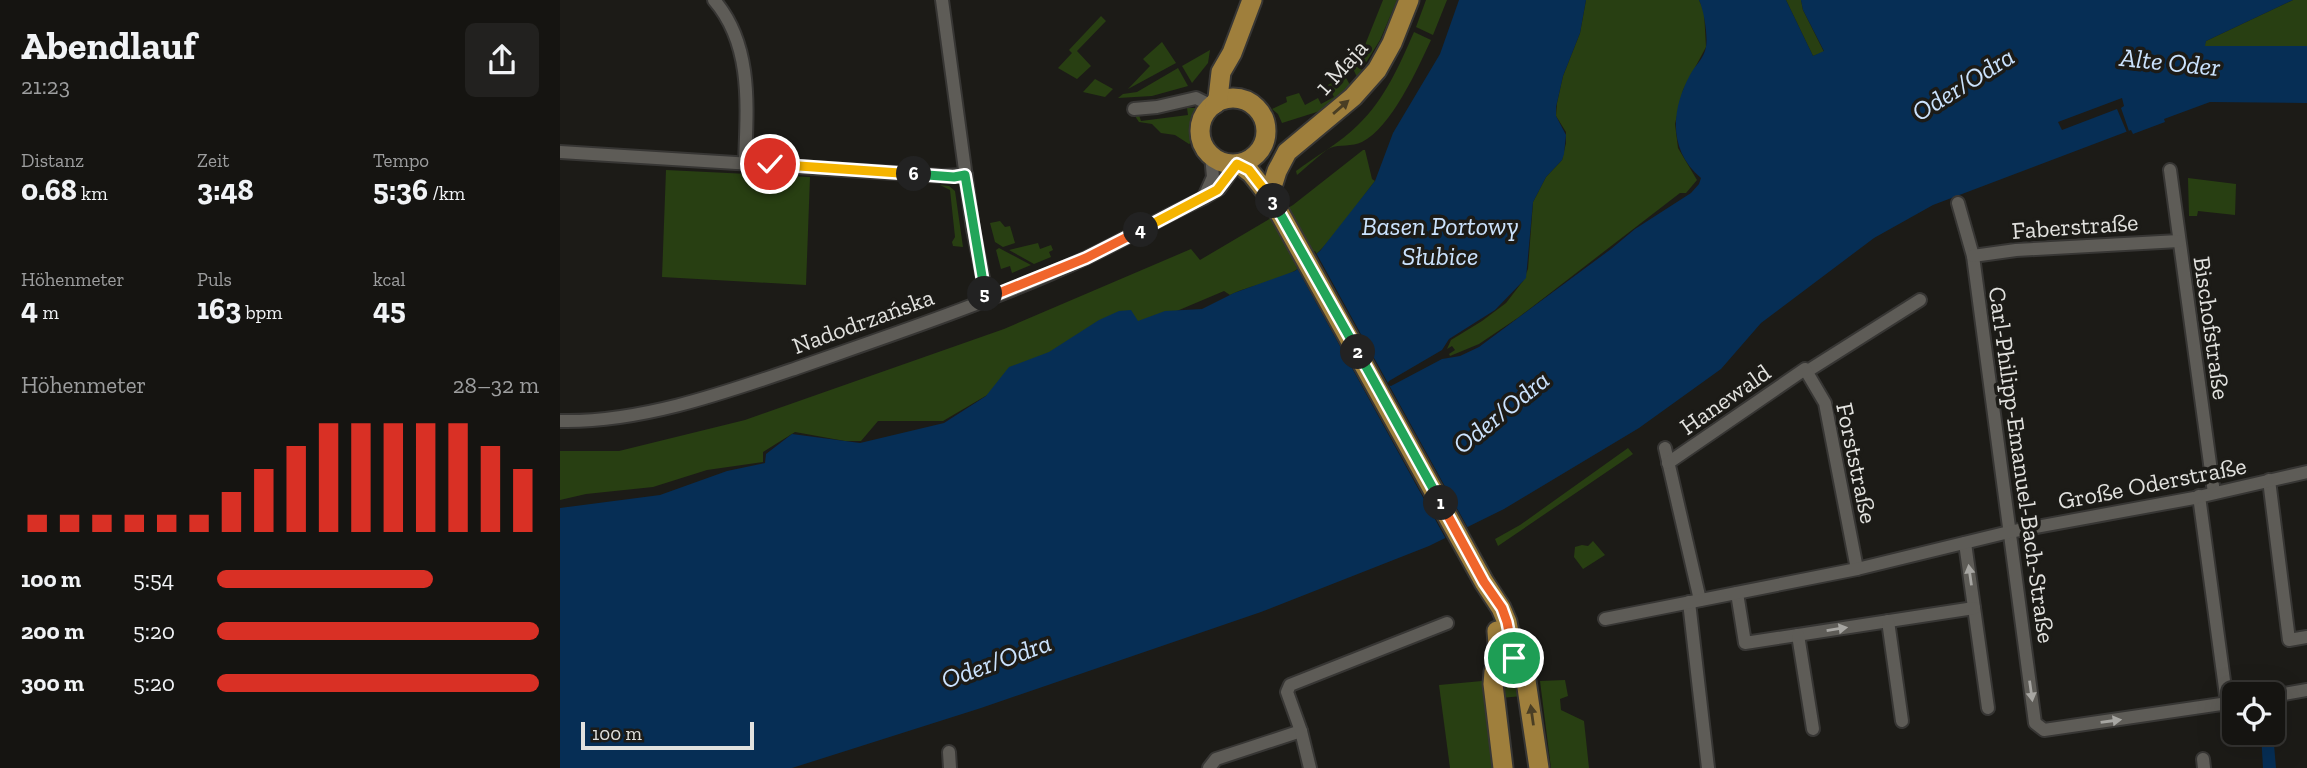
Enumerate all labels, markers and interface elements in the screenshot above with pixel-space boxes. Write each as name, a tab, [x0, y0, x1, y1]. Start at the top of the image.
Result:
text: Abendlauf	[21, 23, 196, 69]
button: share	[465, 23, 539, 97]
street label: 1 Maja	[1309, 33, 1374, 101]
water label: Oder/Odra	[1906, 40, 2020, 128]
water label: Alte Oder	[2117, 41, 2222, 83]
text: 21:23	[21, 72, 70, 100]
one-way arrow	[1332, 99, 1350, 115]
pin	[740, 134, 800, 194]
icon: check	[751, 145, 789, 183]
text: Distanz	[21, 149, 84, 172]
text: Zeit	[197, 149, 229, 172]
text: Tempo	[373, 149, 429, 172]
pin: 6	[896, 156, 932, 192]
text: 6	[908, 162, 919, 185]
text: 0.68	[21, 172, 77, 208]
text: 3:48	[197, 172, 254, 208]
text: 5:36	[373, 172, 428, 208]
text: km	[77, 182, 108, 205]
text: /km	[428, 182, 465, 205]
pin: 3	[1256, 184, 1290, 218]
text: 3	[1267, 189, 1278, 212]
street label: Faberstraße	[2011, 207, 2139, 245]
water label: Basen Portowy Słubice	[1361, 210, 1519, 272]
pin: 4	[1124, 212, 1158, 247]
text: 4	[1135, 218, 1146, 241]
street label: Bischofstraße	[2188, 255, 2236, 401]
text: Höhenmeter	[21, 268, 124, 291]
text: Puls	[197, 268, 232, 291]
text: kcal	[373, 268, 406, 291]
pin: 5	[968, 276, 1002, 312]
street label: Nadodrzańska	[788, 282, 938, 360]
text: 5	[980, 282, 989, 305]
street label: Carl-Philipp-Emanuel-Bach-Straße	[1983, 285, 2061, 645]
text: 4	[21, 291, 38, 327]
text: 163	[197, 291, 241, 327]
text: 45	[373, 291, 406, 327]
text: m	[38, 301, 59, 324]
text: bpm	[241, 301, 283, 324]
pin: 2	[1340, 334, 1376, 370]
text: 2	[1352, 340, 1363, 363]
street label: Hanewald	[1674, 357, 1776, 441]
water label: Oder/Odra	[1446, 363, 1556, 461]
text: Höhenmeter	[21, 371, 146, 399]
text: 28–32 m	[453, 371, 539, 399]
street label: Forststraße	[1830, 400, 1884, 526]
street label: Große Oderstraße	[2055, 451, 2249, 515]
pin: 1	[1424, 486, 1458, 520]
text: 1	[1437, 491, 1444, 514]
one-way arrow	[1964, 564, 1975, 586]
text: 100 m	[21, 565, 81, 593]
text: 5:54	[133, 565, 174, 593]
text: 200 m	[21, 617, 84, 645]
text: 5:20	[133, 617, 175, 645]
one-way arrow	[1826, 624, 1848, 635]
water label: Oder/Odra	[937, 626, 1055, 696]
pin	[1484, 628, 1544, 688]
icon: arrive	[1495, 639, 1533, 677]
text: 300 m	[21, 669, 84, 697]
text: 5:20	[133, 669, 175, 697]
one-way arrow	[2025, 680, 2036, 702]
map controls	[2222, 682, 2285, 745]
button: locate	[2222, 682, 2285, 745]
one-way arrow	[1526, 703, 1537, 725]
one-way arrow	[2100, 715, 2122, 726]
scale bar	[581, 719, 754, 751]
text: 100 m	[592, 722, 642, 745]

